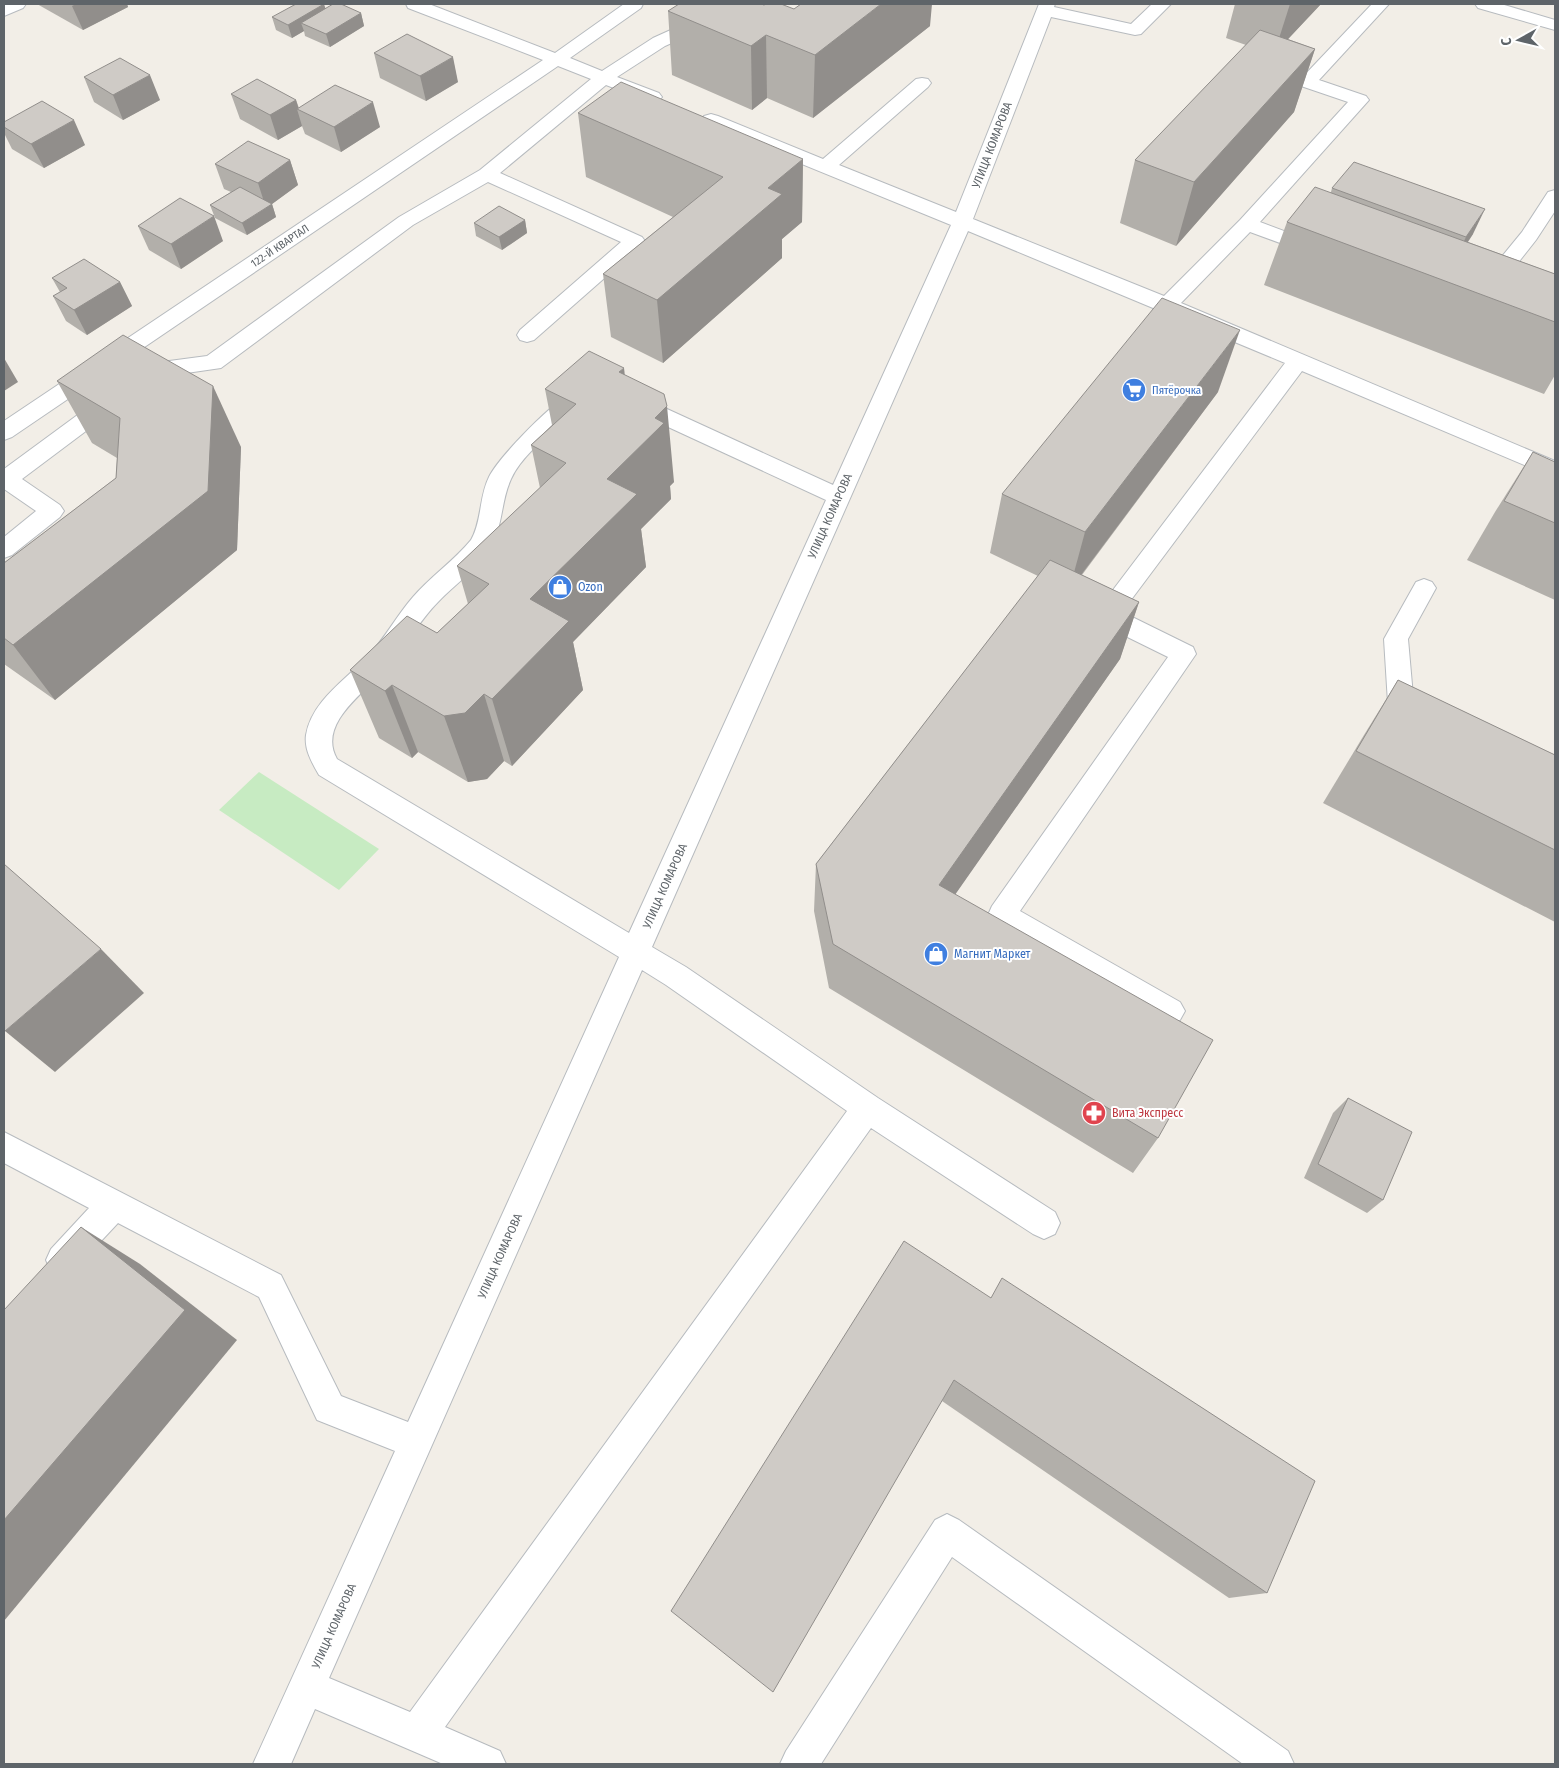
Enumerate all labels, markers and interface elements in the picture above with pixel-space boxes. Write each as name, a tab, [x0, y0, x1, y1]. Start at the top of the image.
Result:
north arrow	[1494, 15, 1544, 65]
text: С	[1498, 36, 1516, 47]
street label: УЛИЦА КОМАРОВА	[969, 99, 1015, 191]
street label: 122-Й КВАРТАЛ	[248, 222, 312, 270]
supermarket icon: Пятёрочка	[1121, 377, 1147, 403]
place label: Пятёрочка	[1152, 384, 1201, 397]
street label: УЛИЦА КОМАРОВА	[805, 471, 855, 562]
shop icon: Ozon	[547, 574, 573, 600]
place label: Ozon	[578, 580, 603, 594]
street label: УЛИЦА КОМАРОВА	[640, 841, 690, 932]
shop icon: Магнит Маркет	[923, 941, 949, 967]
place label: Магнит Маркет	[954, 947, 1031, 961]
pharmacy icon: Вита Экспресс	[1081, 1100, 1107, 1126]
place label: Вита Экспресс	[1112, 1106, 1183, 1120]
street label: УЛИЦА КОМАРОВА	[475, 1211, 525, 1302]
street label: УЛИЦА КОМАРОВА	[309, 1581, 359, 1672]

